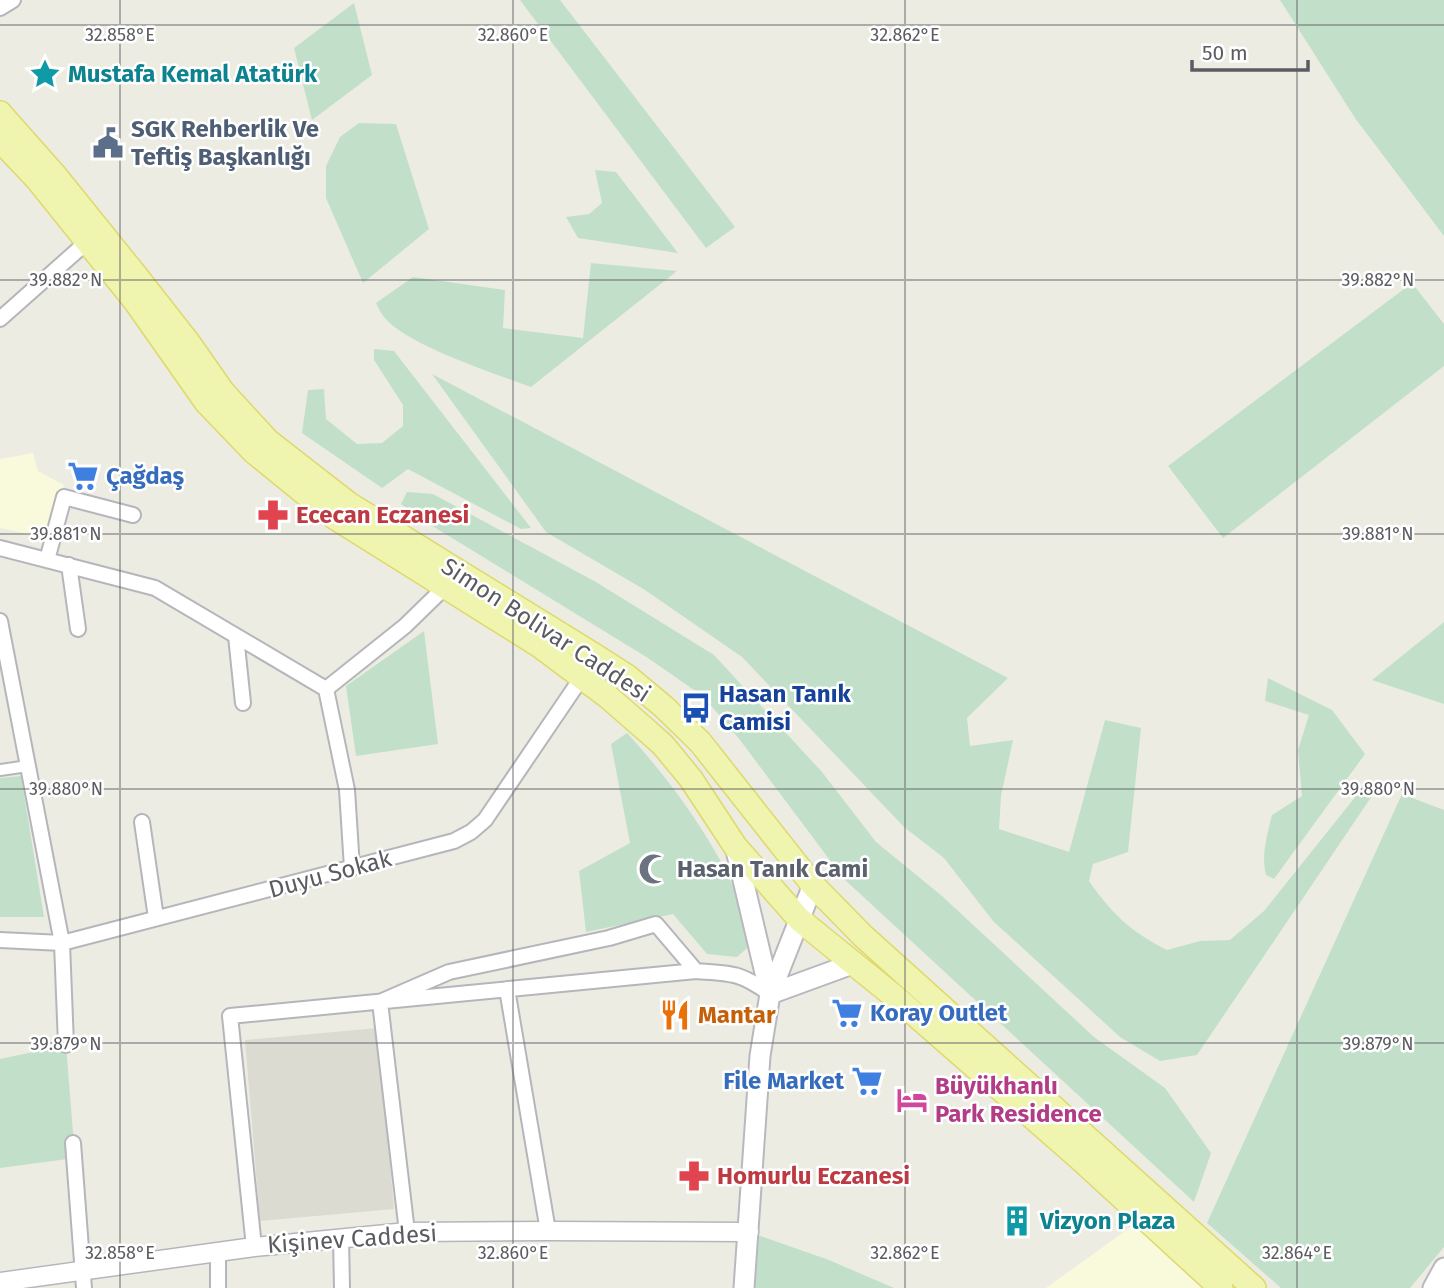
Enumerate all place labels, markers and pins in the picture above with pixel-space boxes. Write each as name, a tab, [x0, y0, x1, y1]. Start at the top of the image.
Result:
place icon: Mustafa Kemal Atatürk	[28, 57, 62, 91]
place label: Mustafa Kemal Atatürk	[68, 60, 318, 88]
place label: SGK Rehberlik Ve Teftiş Başkanlığı	[131, 115, 319, 172]
public building icon: SGK Rehberlik Ve Teftiş Başkanlığı	[91, 126, 125, 160]
supermarket icon: Çağdaş	[66, 459, 100, 493]
place label: Çağdaş	[106, 462, 184, 492]
pharmacy icon: Ececan Eczanesi	[256, 498, 290, 532]
place label: Ececan Eczanesi	[296, 501, 469, 529]
place label: Hasan Tanık Camisi	[719, 680, 851, 736]
bus stop icon: Hasan Tanık Camisi	[679, 691, 713, 725]
mosque icon: Hasan Tanık Cami	[637, 852, 671, 886]
place label: Hasan Tanık Cami	[677, 855, 868, 883]
supermarket icon: Koray Outlet	[830, 996, 864, 1030]
restaurant icon: Mantar	[658, 998, 692, 1032]
place label: Koray Outlet	[870, 999, 1008, 1027]
place label: Mantar	[698, 1001, 776, 1029]
supermarket icon: File Market	[850, 1064, 884, 1098]
place label: File Market	[723, 1067, 845, 1095]
place label: Büyükhanlı Park Residence	[935, 1072, 1102, 1128]
hotel icon: Büyükhanlı Park Residence	[895, 1083, 929, 1117]
pharmacy icon: Homurlu Eczanesi	[677, 1159, 711, 1193]
place label: Homurlu Eczanesi	[717, 1162, 910, 1190]
building icon: Vizyon Plaza	[1000, 1204, 1034, 1238]
place label: Vizyon Plaza	[1039, 1207, 1175, 1235]

